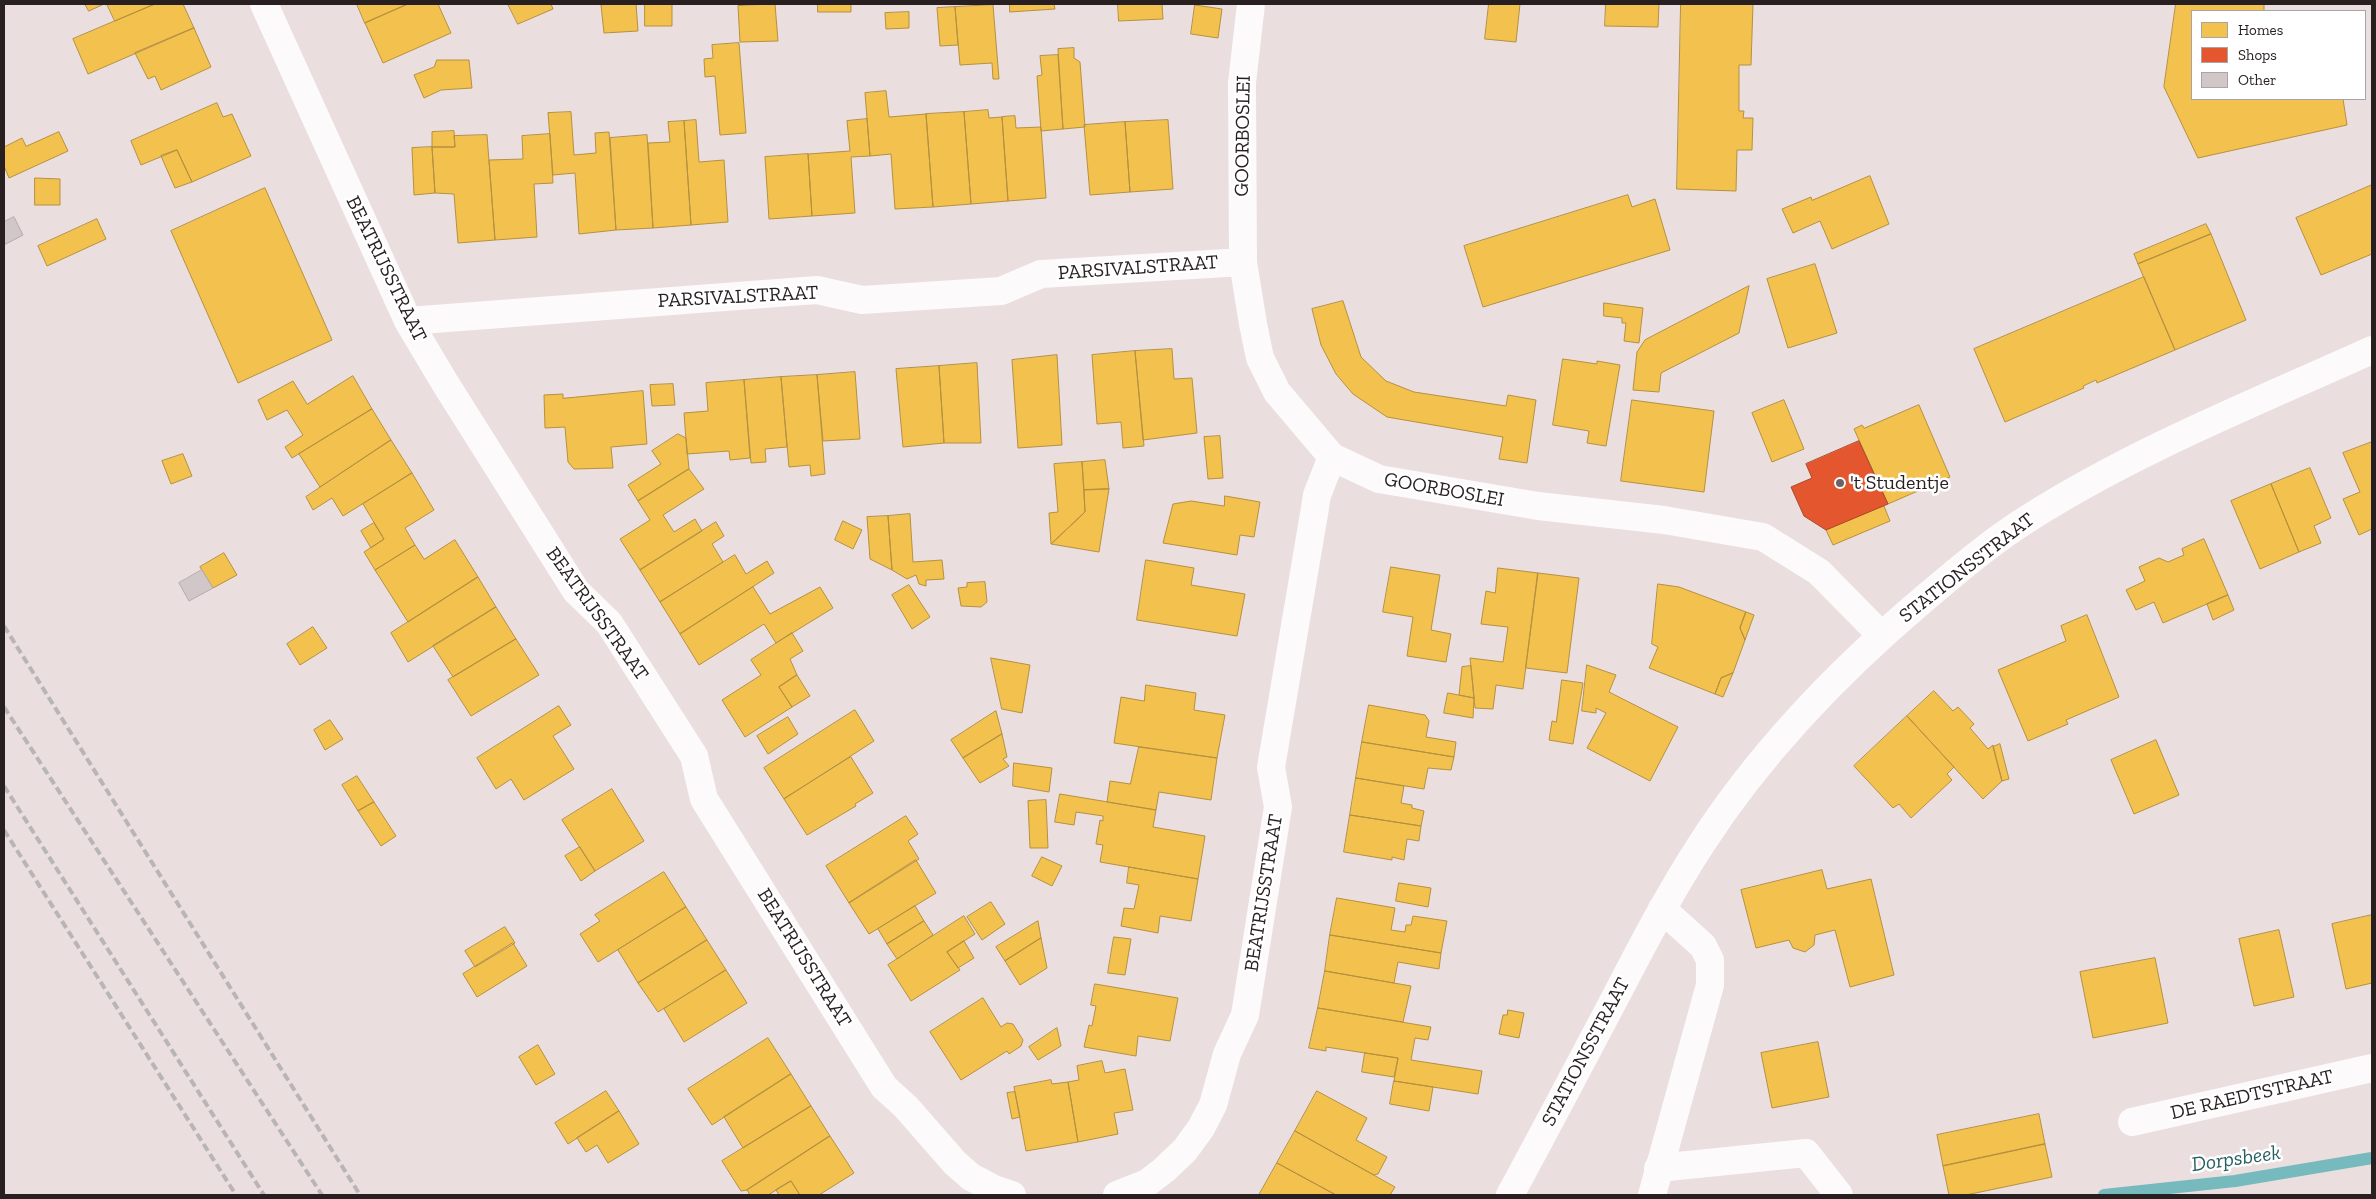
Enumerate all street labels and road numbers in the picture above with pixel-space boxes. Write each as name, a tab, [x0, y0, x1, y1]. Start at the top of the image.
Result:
street label: GOORBOSLEI	[1230, 75, 1256, 197]
street label: BEATRIJSSTRAAT	[340, 192, 432, 346]
street label: PARSIVALSTRAAT	[1057, 250, 1219, 286]
street label: PARSIVALSTRAAT	[657, 281, 819, 313]
street label: GOORBOSLEI	[1382, 468, 1506, 512]
street label: STATIONSSTRAAT	[1895, 508, 2039, 628]
street label: BEATRIJSSTRAAT	[540, 543, 654, 685]
street label: BEATRIJSSTRAAT	[1240, 812, 1288, 974]
street label: BEATRIJSSTRAAT	[752, 884, 856, 1032]
street label: STATIONSSTRAAT	[1537, 974, 1635, 1130]
street label: DE RAEDTSTRAAT	[2168, 1065, 2336, 1125]

